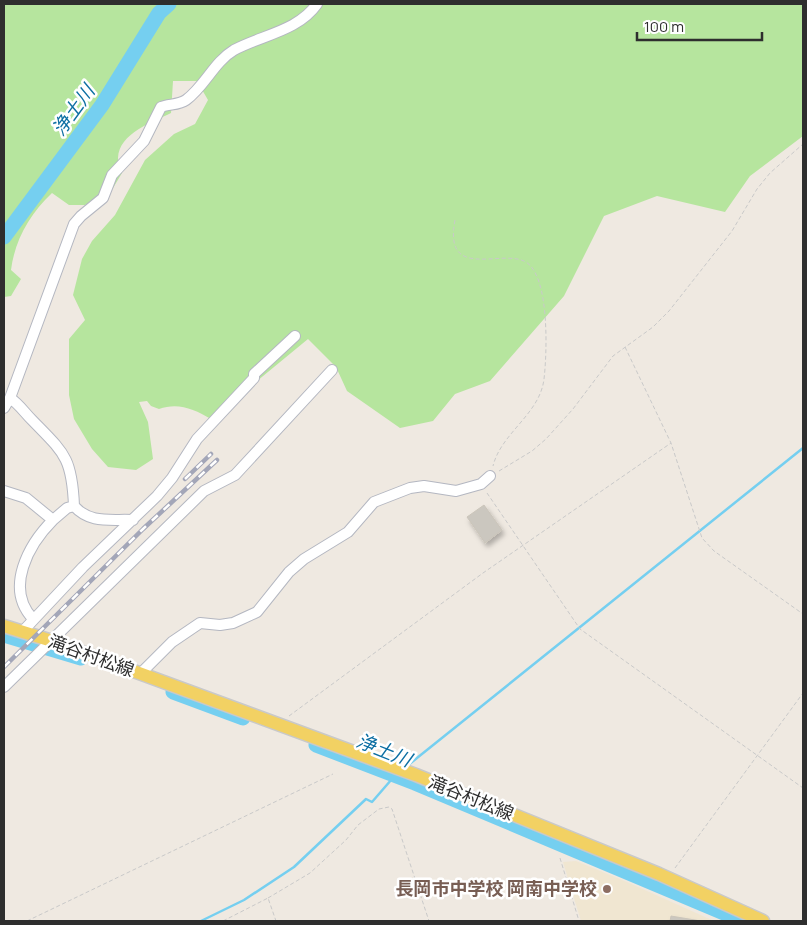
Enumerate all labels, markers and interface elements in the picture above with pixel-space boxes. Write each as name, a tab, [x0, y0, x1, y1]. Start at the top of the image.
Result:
scale bar	[637, 10, 762, 42]
text: 100 m	[644, 16, 684, 37]
water label: 浄土川	[46, 78, 101, 141]
street label: 滝谷村松線	[45, 628, 138, 682]
water label: 浄土川	[353, 727, 417, 773]
street label: 滝谷村松線	[425, 769, 518, 825]
place label: 長岡市中学校 岡南中学校	[395, 876, 597, 900]
marker: 長岡市中学校 岡南中学校	[601, 883, 613, 895]

